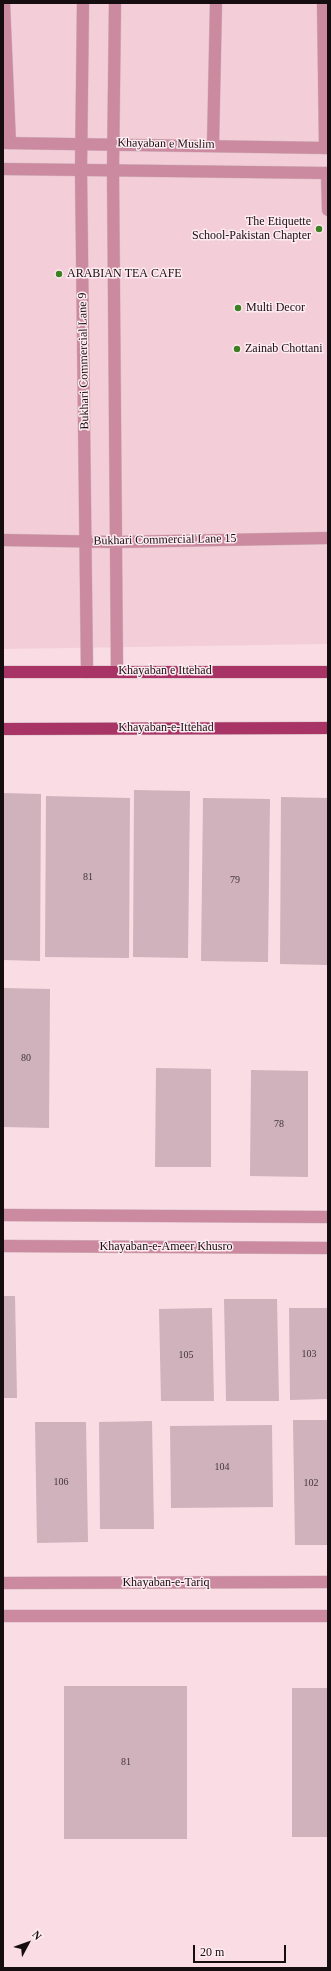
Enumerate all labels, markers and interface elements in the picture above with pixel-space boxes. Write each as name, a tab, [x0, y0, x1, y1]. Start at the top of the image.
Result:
street label: Khayaban e Muslim	[117, 136, 215, 152]
place label: The Etiquette School-Pakistan Chapter	[192, 215, 311, 243]
marker: The Etiquette School-Pakistan Chapter	[314, 224, 324, 234]
place label: ARABIAN TEA CAFE	[67, 267, 182, 281]
marker: ARABIAN TEA CAFE	[54, 269, 64, 279]
street label: Bukhari Commercial Lane 9	[76, 292, 92, 430]
place label: Multi Decor	[246, 301, 305, 315]
marker: Multi Decor	[233, 303, 243, 313]
place label: Zainab Chottani	[245, 342, 323, 356]
marker: Zainab Chottani	[232, 344, 242, 354]
street label: Bukhari Commercial Lane 15	[93, 532, 237, 548]
street label: Khayaban e Ittehad	[118, 664, 212, 678]
street label: Khayaban-e-Ittehad	[118, 721, 214, 735]
house number: 81	[83, 871, 93, 883]
house number: 79	[230, 874, 240, 886]
house number: 80	[21, 1052, 31, 1064]
house number: 78	[274, 1118, 284, 1130]
street label: Khayaban-e-Ameer Khusro	[100, 1240, 232, 1254]
house number: 103	[302, 1348, 316, 1360]
house number: 105	[178, 1349, 194, 1361]
house number: 104	[214, 1461, 230, 1473]
house number: 106	[54, 1476, 68, 1488]
house number: 102	[304, 1477, 318, 1489]
street label: Khayaban-e-Tariq	[122, 1576, 210, 1590]
house number: 81	[121, 1756, 131, 1768]
north arrow	[8, 1923, 48, 1963]
text: N	[30, 1928, 44, 1942]
scale bar	[195, 1937, 288, 1963]
text: 20 m	[200, 1945, 224, 1959]

